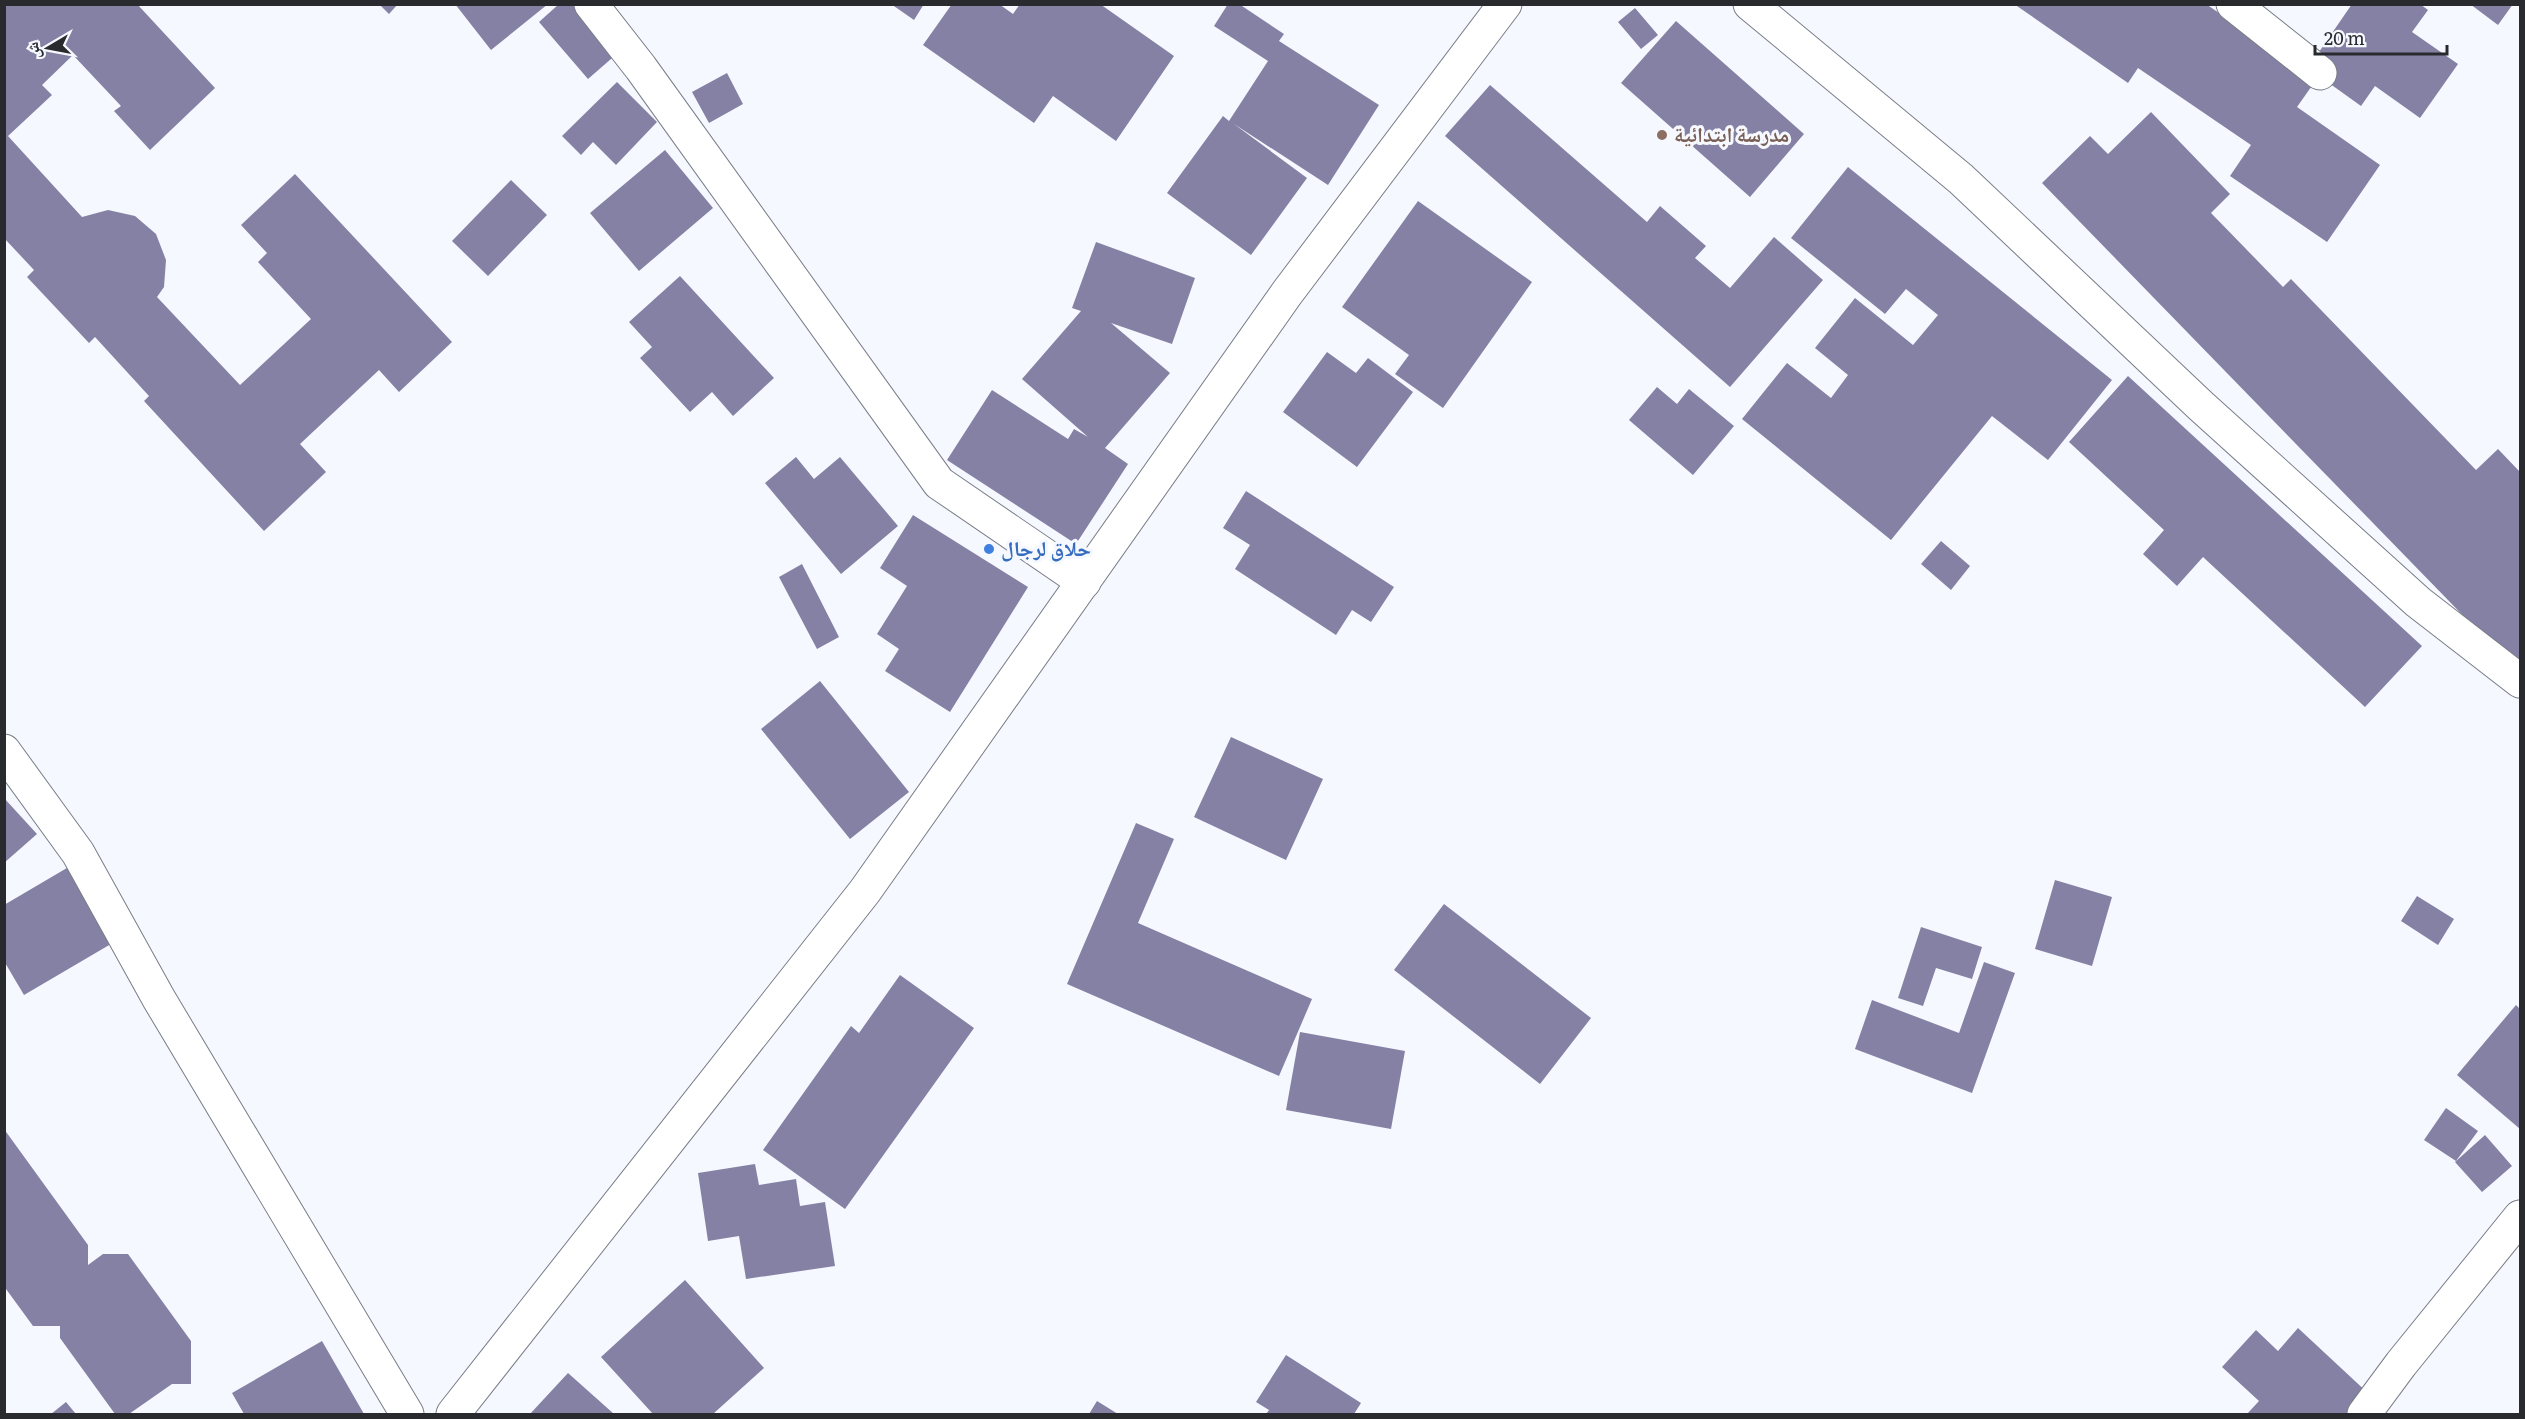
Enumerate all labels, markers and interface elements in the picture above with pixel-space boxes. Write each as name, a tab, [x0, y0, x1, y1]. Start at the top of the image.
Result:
north arrow	[18, 18, 78, 78]
scale bar	[2315, 18, 2447, 56]
text: 20 m	[2324, 24, 2365, 51]
text: ش	[19, 40, 46, 61]
place label: مدرسة ابتدائية	[1674, 117, 1789, 148]
marker: مدرسة ابتدائية	[1655, 128, 1669, 142]
place label: حلاق لرجال	[1001, 531, 1091, 562]
marker: حلاق لرجال	[982, 542, 996, 556]

